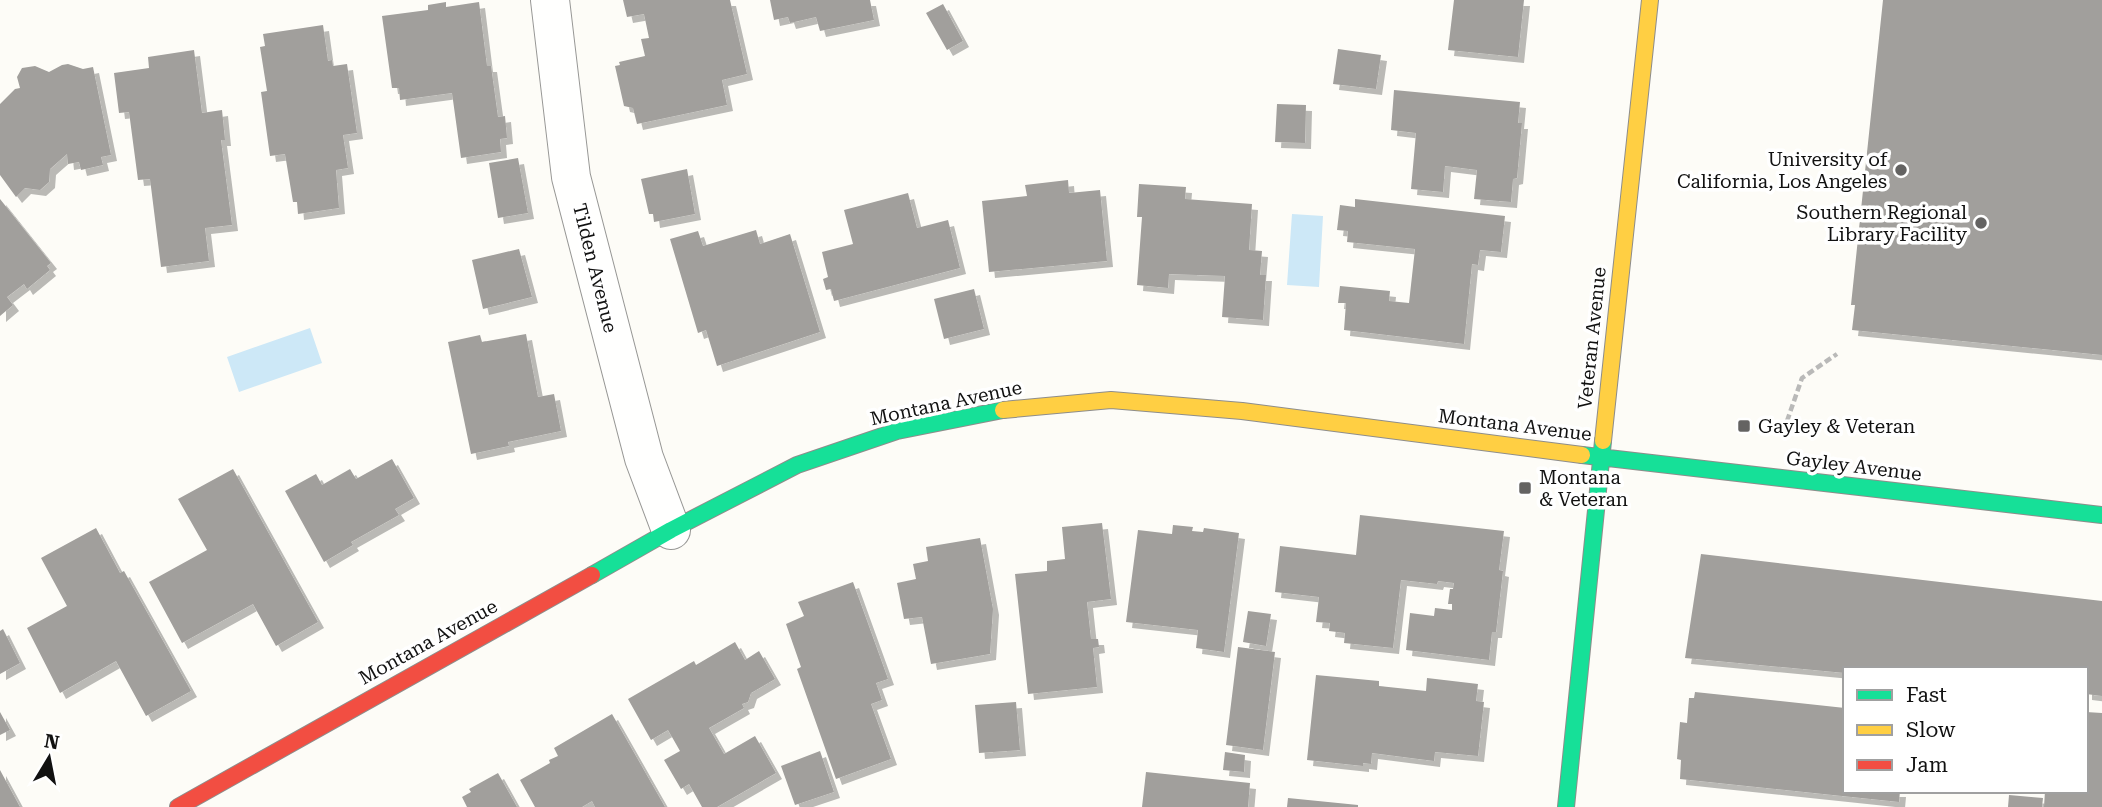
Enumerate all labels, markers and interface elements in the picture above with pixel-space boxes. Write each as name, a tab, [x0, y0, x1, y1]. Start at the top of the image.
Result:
place label: University of California, Los Angeles	[1677, 148, 1888, 193]
marker: University of California, Los Angeles	[1893, 162, 1909, 178]
street label: Tilden Avenue	[568, 201, 622, 335]
place label: Southern Regional Library Facility	[1796, 201, 1968, 246]
marker: Southern Regional Library Facility	[1973, 215, 1989, 231]
street label: Veteran Avenue	[1573, 266, 1611, 410]
street label: Montana Avenue	[868, 376, 1024, 430]
street label: Montana Avenue	[1437, 404, 1593, 446]
place label: Gayley & Veteran	[1758, 415, 1915, 438]
marker: Gayley & Veteran	[1736, 418, 1752, 434]
street label: Gayley Avenue	[1785, 446, 1923, 486]
place label: Montana & Veteran	[1539, 466, 1628, 511]
marker: Montana & Veteran	[1517, 480, 1533, 496]
street label: Montana Avenue	[355, 594, 501, 690]
legend	[1843, 667, 2088, 793]
text: Fast	[1906, 683, 1947, 707]
text: Slow	[1906, 718, 1956, 742]
north arrow	[14, 723, 84, 793]
text: N	[43, 729, 61, 754]
text: Jam	[1906, 753, 1948, 777]

